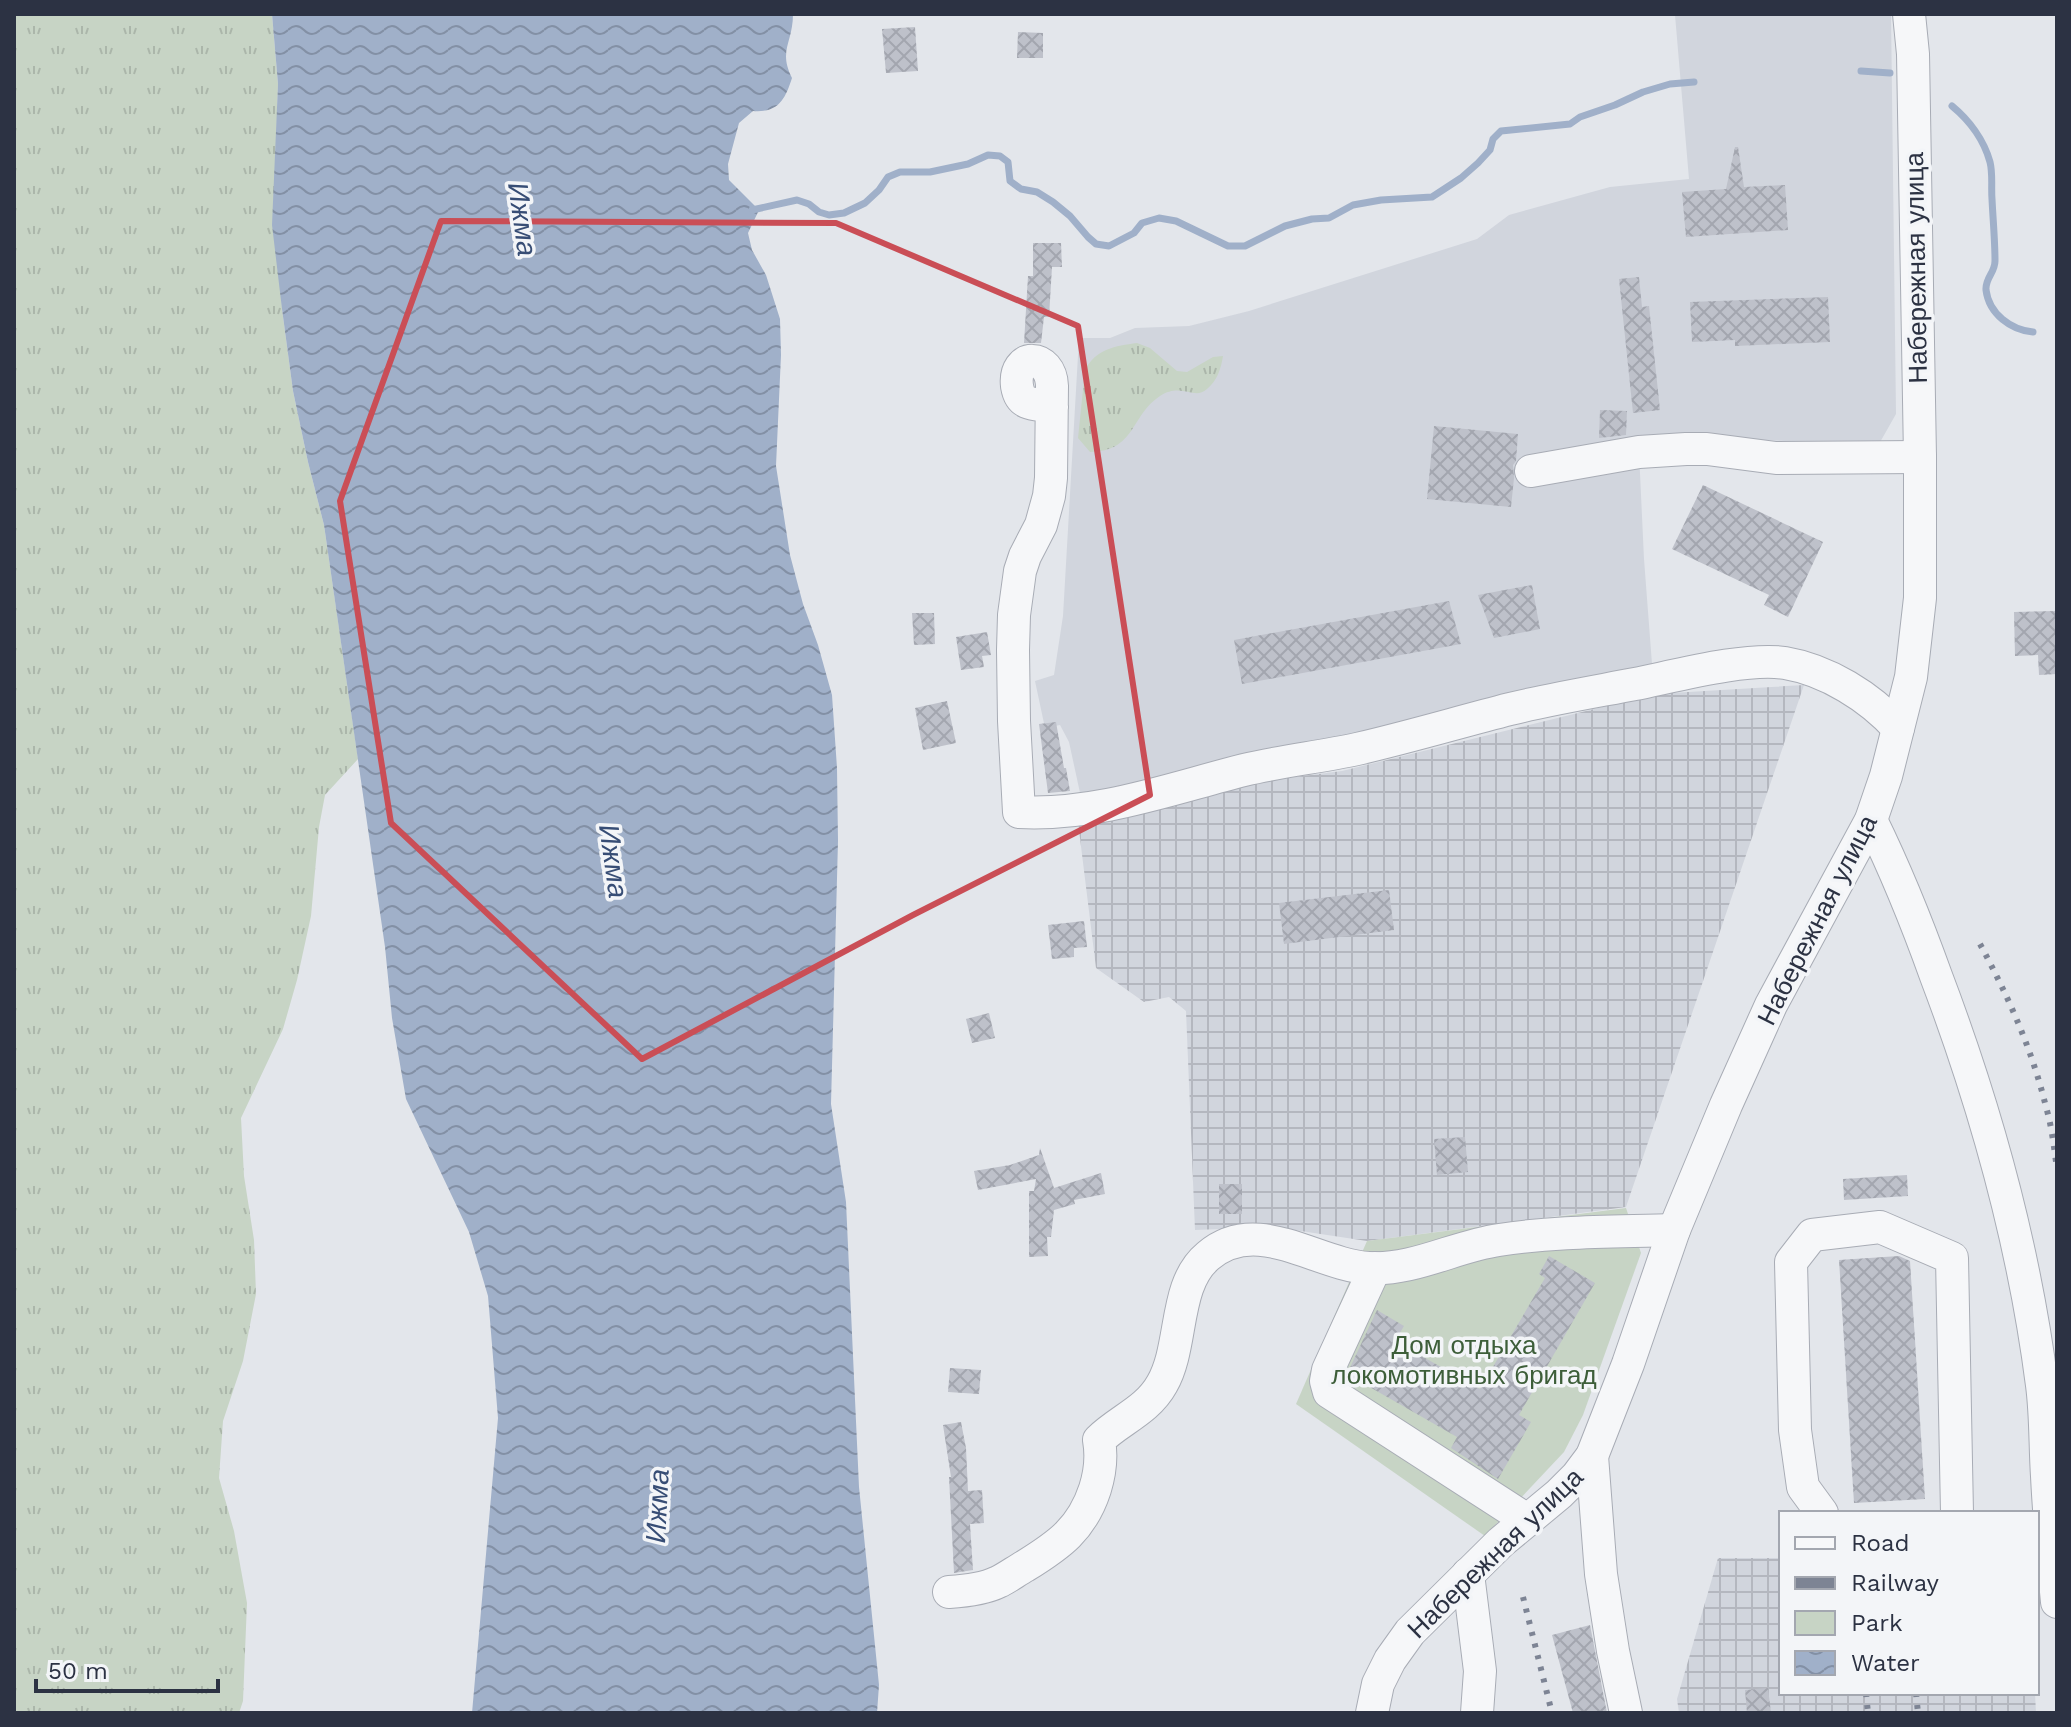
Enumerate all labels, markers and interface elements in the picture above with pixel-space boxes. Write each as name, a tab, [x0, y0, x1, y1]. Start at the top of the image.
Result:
street label: Набережная улица	[1899, 151, 1933, 384]
water label: Ижма	[501, 180, 544, 258]
street label: Набережная улица	[1751, 810, 1883, 1030]
water label: Ижма	[592, 822, 635, 900]
park label: Дом отдыха локомотивных бригад	[1331, 1330, 1597, 1390]
street label: Набережная улица	[1401, 1461, 1589, 1644]
water label: Ижма	[639, 1468, 676, 1544]
legend	[1779, 1511, 2039, 1695]
text: Road	[1851, 1529, 1910, 1557]
text: Railway	[1851, 1569, 1940, 1597]
text: Park	[1851, 1609, 1903, 1637]
scale bar	[36, 1643, 218, 1693]
text: Water	[1851, 1649, 1920, 1677]
text: 50 m	[48, 1657, 108, 1685]

